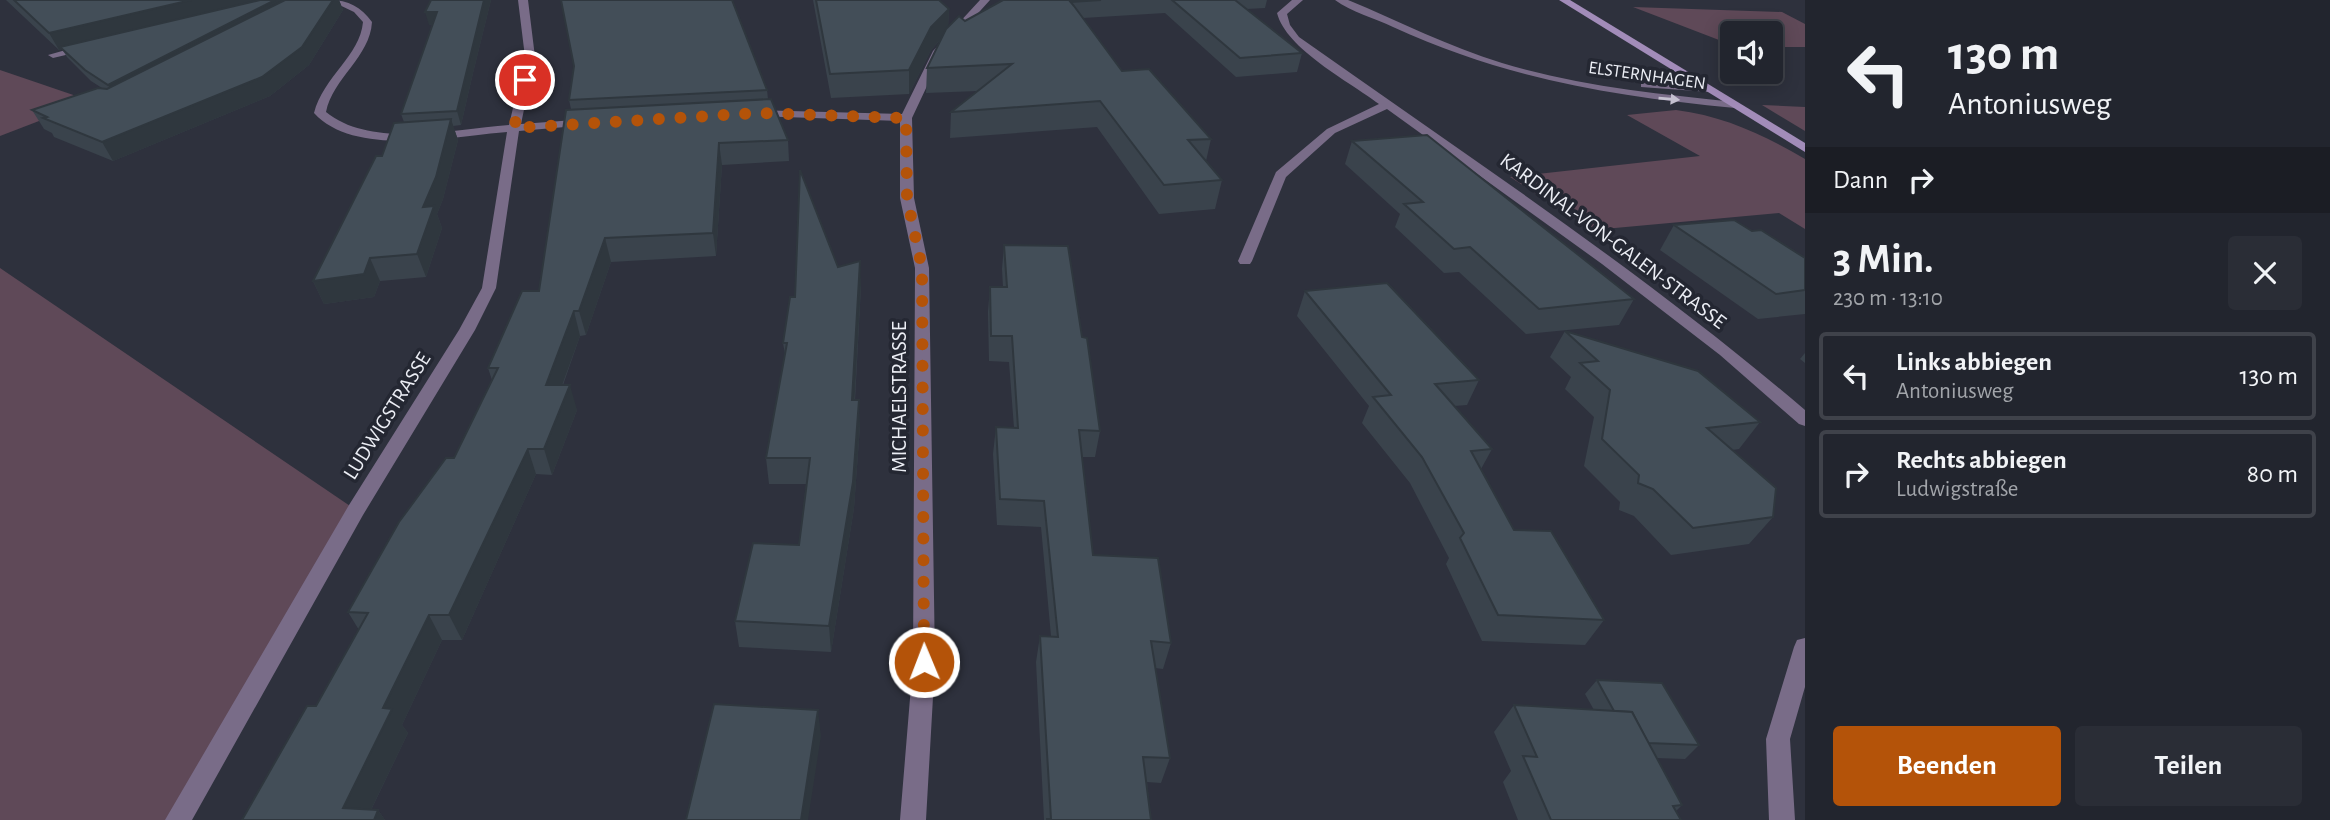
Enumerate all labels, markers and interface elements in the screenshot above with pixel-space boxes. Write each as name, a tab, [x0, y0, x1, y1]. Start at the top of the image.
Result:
map controls	[1720, 21, 1783, 84]
button: sound	[1720, 21, 1783, 84]
icon: left	[1833, 28, 1924, 119]
text: 130 m	[1948, 30, 2059, 79]
pin	[495, 50, 555, 110]
street label: ELSTERNHAGEN	[1587, 59, 1707, 93]
icon: arrive	[506, 61, 544, 99]
text: Antoniusweg	[1948, 88, 2111, 120]
one-way arrow	[1659, 94, 1681, 105]
street label: KARDINAL-VON-GALEN-STRASSE	[1496, 149, 1730, 333]
icon: right	[1902, 161, 1940, 199]
text: Dann	[1833, 167, 1888, 193]
button: close	[2228, 236, 2302, 310]
text: 3 Min.	[1833, 238, 1934, 280]
text: 230 m · 13:10	[1833, 287, 1943, 310]
street label: MICHAELSTRASSE	[889, 321, 910, 473]
street label: LUDWIGSTRASSE	[340, 349, 434, 483]
text: Links abbiegen	[1896, 349, 2052, 375]
icon: left	[1837, 357, 1875, 395]
text: 130 m	[2240, 363, 2298, 389]
text: Antoniusweg	[1896, 380, 2013, 403]
text: Rechts abbiegen	[1896, 447, 2067, 473]
icon: right	[1837, 455, 1875, 493]
text: 80 m	[2247, 461, 2298, 487]
text: Ludwigstraße	[1896, 478, 2018, 501]
position arrow	[887, 625, 961, 699]
button: Beenden	[1833, 726, 2061, 806]
button: Teilen	[2075, 726, 2302, 806]

